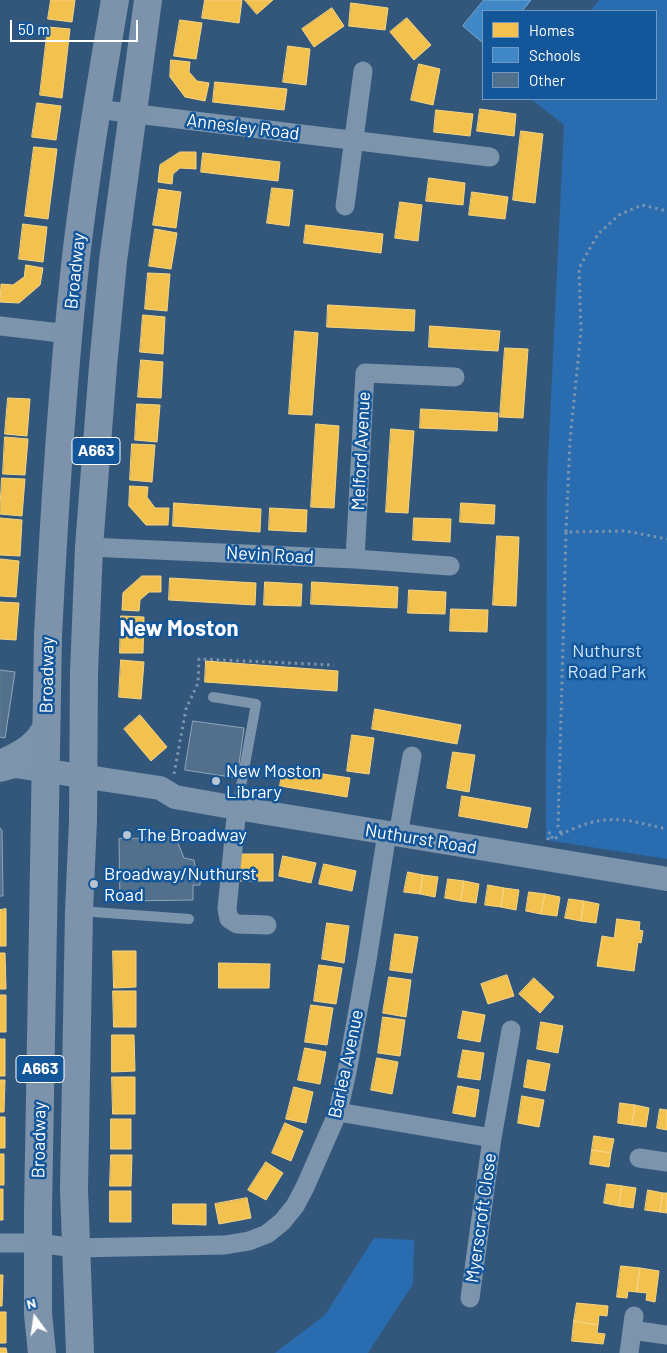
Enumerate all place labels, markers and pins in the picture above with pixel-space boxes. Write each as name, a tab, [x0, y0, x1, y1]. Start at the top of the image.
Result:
place label: New Moston Library	[226, 760, 321, 802]
marker: New Moston Library	[210, 775, 222, 787]
place label: The Broadway	[137, 824, 247, 846]
marker: The Broadway	[121, 829, 133, 841]
place label: Broadway/Nuthurst Road	[104, 863, 257, 906]
marker: Broadway/Nuthurst Road	[88, 878, 100, 890]

